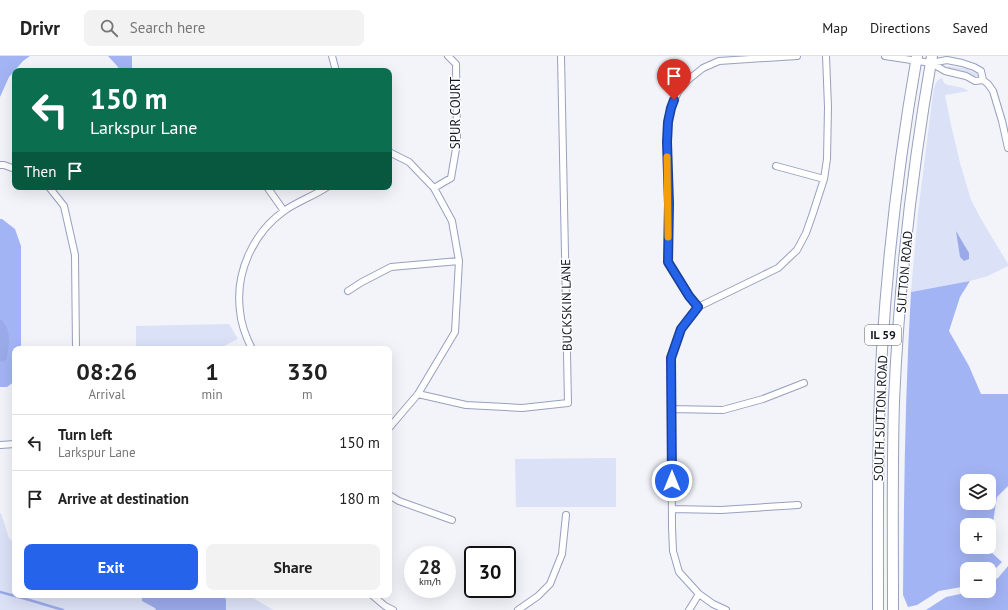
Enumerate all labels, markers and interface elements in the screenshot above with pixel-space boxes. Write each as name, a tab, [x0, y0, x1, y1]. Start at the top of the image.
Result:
search box	[84, 10, 364, 46]
text: Drivr	[20, 16, 60, 40]
icon: search	[98, 17, 120, 39]
text: Search here	[130, 18, 205, 37]
text: Map	[822, 19, 848, 37]
text: Directions	[870, 19, 930, 37]
text: Saved	[952, 19, 988, 37]
pin	[657, 59, 691, 100]
icon: arrive	[663, 65, 685, 87]
street label: SPUR COURT	[447, 77, 464, 149]
text: 150 m	[90, 80, 167, 117]
icon: left	[24, 84, 76, 136]
text: Larkspur Lane	[90, 116, 197, 139]
icon: arrive	[64, 160, 86, 182]
text: Then	[24, 162, 56, 181]
street label: SUTTON ROAD	[892, 230, 917, 314]
street label: BUCKSKIN LANE	[557, 259, 576, 351]
road number: IL 59	[865, 325, 901, 345]
street label: SOUTH SUTTON ROAD	[870, 355, 891, 481]
text: 08:26	[76, 356, 137, 387]
text: 1	[205, 356, 219, 387]
text: 330	[287, 356, 328, 387]
text: Arrival	[89, 386, 125, 403]
text: min	[201, 386, 223, 403]
text: m	[302, 386, 313, 403]
text: Turn left	[58, 425, 112, 444]
icon: left	[24, 432, 46, 454]
text: 150 m	[339, 433, 380, 452]
text: Larkspur Lane	[58, 444, 136, 461]
position arrow	[651, 460, 693, 502]
map controls	[960, 474, 996, 598]
button: layers	[960, 474, 996, 510]
icon: arrive	[24, 488, 46, 510]
text: Arrive at destination	[58, 489, 189, 508]
text: 180 m	[339, 489, 380, 508]
button: +	[960, 518, 996, 554]
button: Exit	[24, 544, 198, 590]
button: Share	[206, 544, 380, 590]
speed limit sign: 30	[464, 546, 516, 598]
text: 28	[419, 554, 441, 580]
button: −	[960, 562, 996, 598]
text: km/h	[419, 575, 441, 588]

